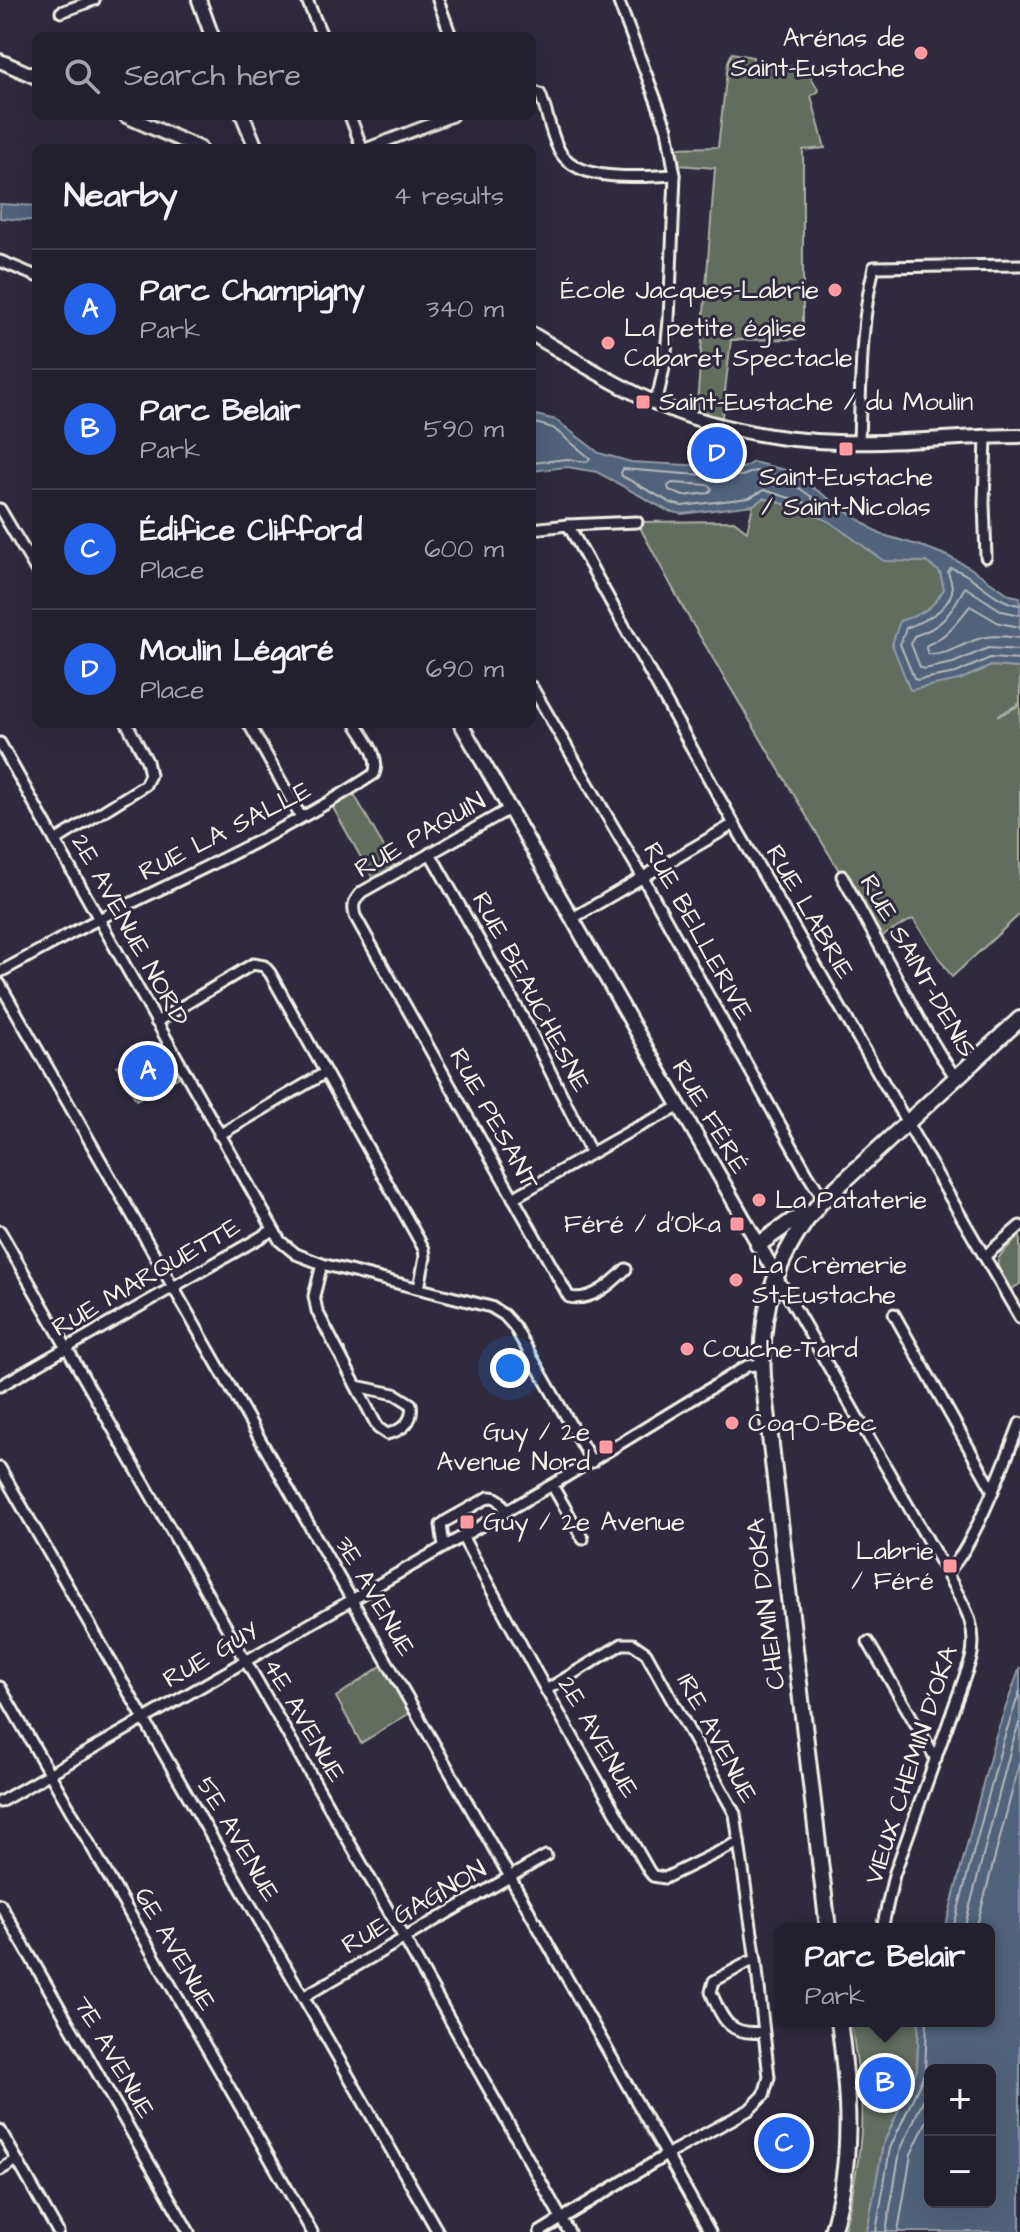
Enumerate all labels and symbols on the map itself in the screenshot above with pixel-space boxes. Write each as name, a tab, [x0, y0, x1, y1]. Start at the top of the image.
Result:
place label: Arénas de Saint-Eustache	[731, 20, 905, 86]
marker: Arénas de Saint-Eustache	[912, 44, 930, 62]
place label: École Jacques-Labrie	[561, 272, 819, 308]
marker: École Jacques-Labrie	[826, 281, 844, 299]
place label: La petite église Cabaret Spectacle	[624, 310, 853, 376]
marker: La petite église Cabaret Spectacle	[599, 334, 617, 352]
place label: Saint-Eustache / du Moulin	[659, 384, 973, 420]
marker: Saint-Eustache / du Moulin	[634, 393, 652, 411]
pin: D	[691, 423, 743, 483]
marker: Saint-Eustache / Saint-Nicolas	[837, 440, 855, 458]
place label: Saint-Eustache / Saint-Nicolas	[759, 459, 933, 525]
street label: RUE LA SALLE	[133, 772, 317, 890]
street label: RUE PAQUIN	[348, 783, 492, 887]
street label: 2E AVENUE NORD	[62, 827, 198, 1033]
street label: RUE BELLERIVE	[634, 836, 762, 1026]
street label: RUE LABRIE	[757, 838, 863, 986]
street label: RUE SAINT-DENIS	[851, 868, 985, 1064]
street label: RUE BEAUCHESNE	[463, 886, 599, 1098]
pin: A	[122, 1041, 174, 1101]
street label: RUE PESANT	[440, 1042, 548, 1197]
street label: RUE FÉRÉ	[663, 1053, 757, 1181]
place label: La Pataterie	[775, 1182, 927, 1218]
marker: La Pataterie	[750, 1191, 768, 1209]
place label: Féré / d'Oka	[564, 1206, 721, 1242]
street label: RUE MARQUETTE	[45, 1208, 247, 1346]
marker: Féré / d'Oka	[728, 1215, 746, 1233]
place label: La Crèmerie St-Eustache	[752, 1247, 907, 1313]
marker: La Crèmerie St-Eustache	[727, 1271, 745, 1289]
place label: Couche-Tard	[703, 1331, 858, 1367]
marker: Couche-Tard	[678, 1340, 696, 1358]
your location	[490, 1348, 530, 1388]
place label: Coq-O-Bec	[748, 1405, 877, 1441]
place label: Guy / 2e Avenue Nord	[437, 1414, 590, 1480]
marker: Coq-O-Bec	[723, 1414, 741, 1432]
marker: Guy / 2e Avenue Nord	[597, 1438, 615, 1456]
place label: Guy / 2e Avenue	[483, 1504, 685, 1542]
marker: Guy / 2e Avenue	[458, 1513, 476, 1531]
street label: CHEMIN D'OKA	[738, 1516, 794, 1692]
street label: 3E AVENUE	[326, 1529, 424, 1663]
place label: Labrie / Féré	[851, 1533, 934, 1599]
marker: Labrie / Féré	[941, 1557, 959, 1575]
street label: RUE GUY	[156, 1613, 266, 1697]
street label: VIEUX CHEMIN D'OKA	[855, 1641, 967, 1889]
street label: 4E AVENUE	[254, 1651, 354, 1789]
street label: 1RE AVENUE	[668, 1667, 766, 1809]
street label: 2E AVENUE	[549, 1669, 647, 1805]
street label: 5E AVENUE	[188, 1770, 288, 1908]
street label: RUE GAGNON	[335, 1851, 493, 1963]
street label: 6E AVENUE	[125, 1881, 225, 2017]
street label: 7E AVENUE	[64, 1989, 164, 2125]
pin: B	[859, 2053, 911, 2113]
pin: C	[758, 2113, 810, 2173]

